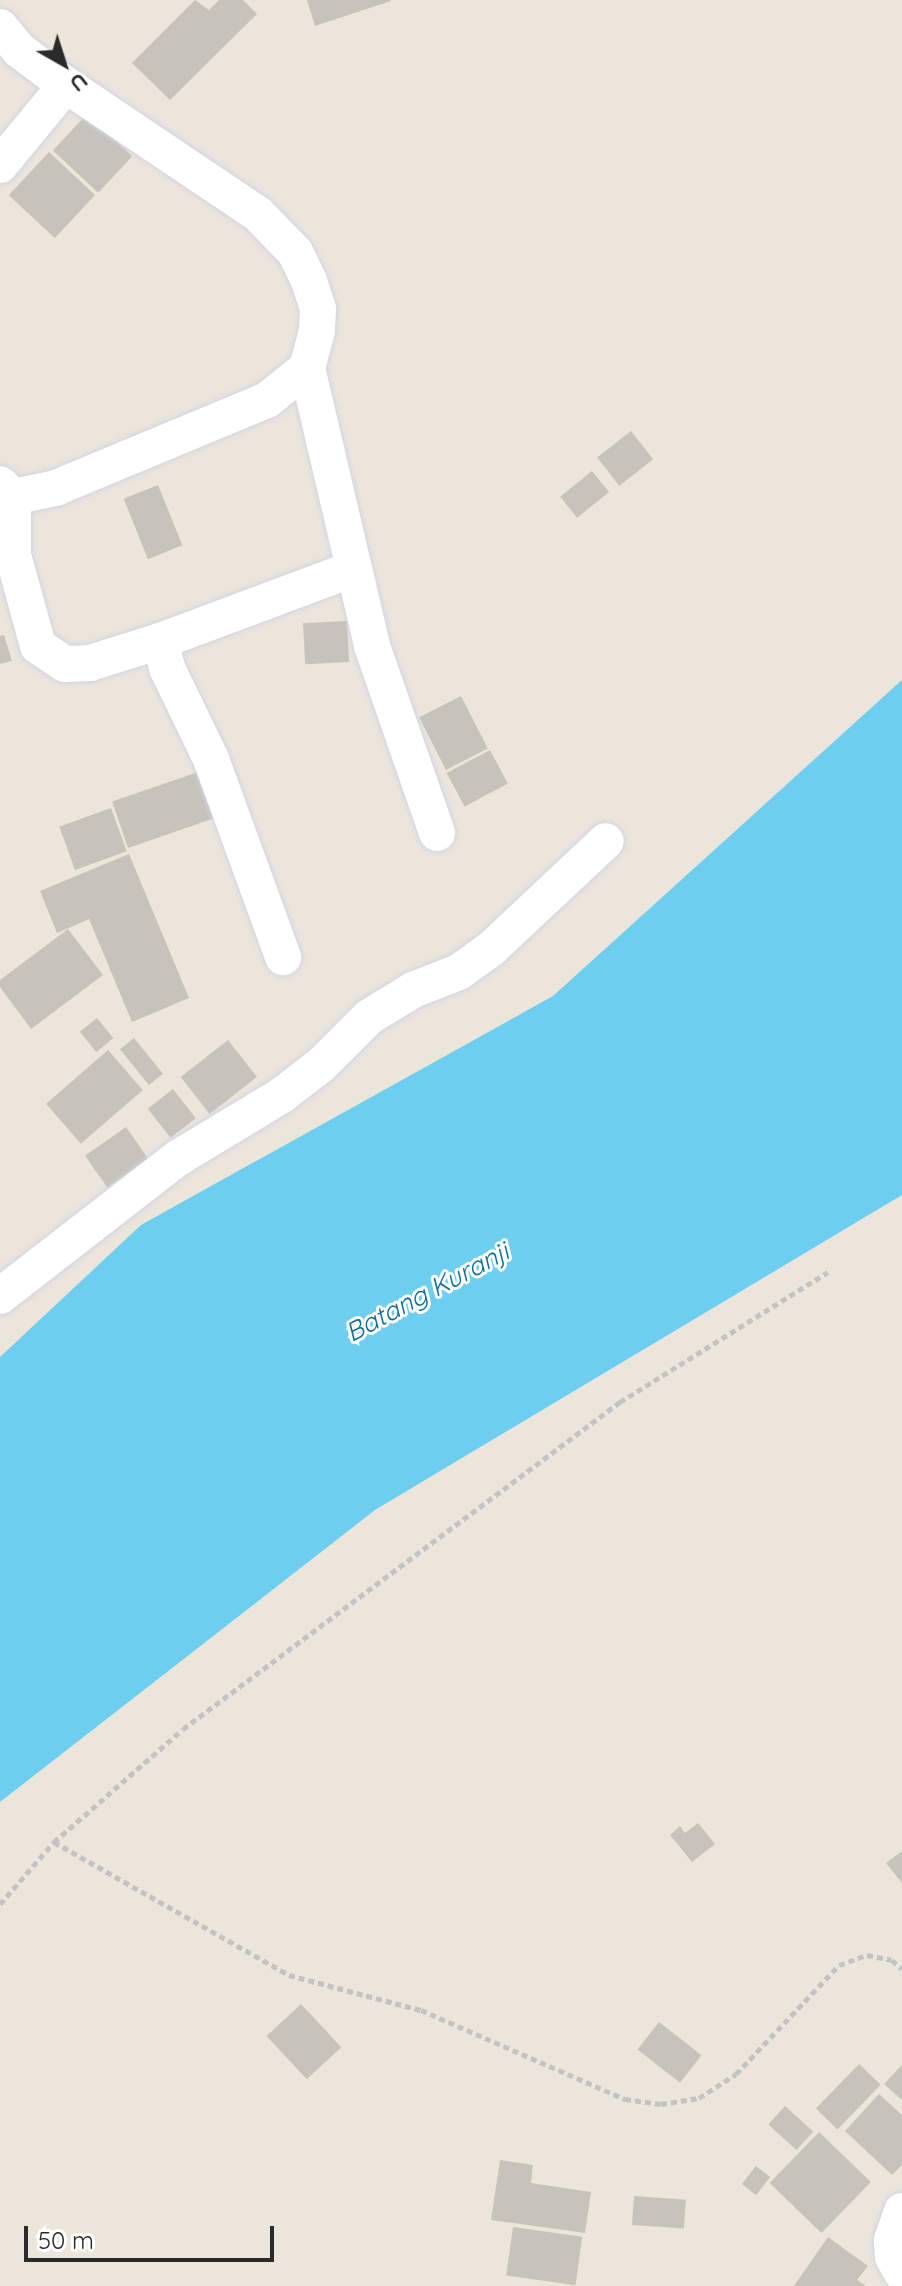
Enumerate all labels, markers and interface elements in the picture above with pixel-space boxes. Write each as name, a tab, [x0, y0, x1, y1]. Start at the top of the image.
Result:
north arrow	[24, 24, 104, 104]
text: U	[64, 67, 94, 98]
water label: Batang Kuranji	[340, 1236, 514, 1348]
scale bar	[28, 2210, 278, 2260]
text: 50 m	[38, 2225, 94, 2255]

